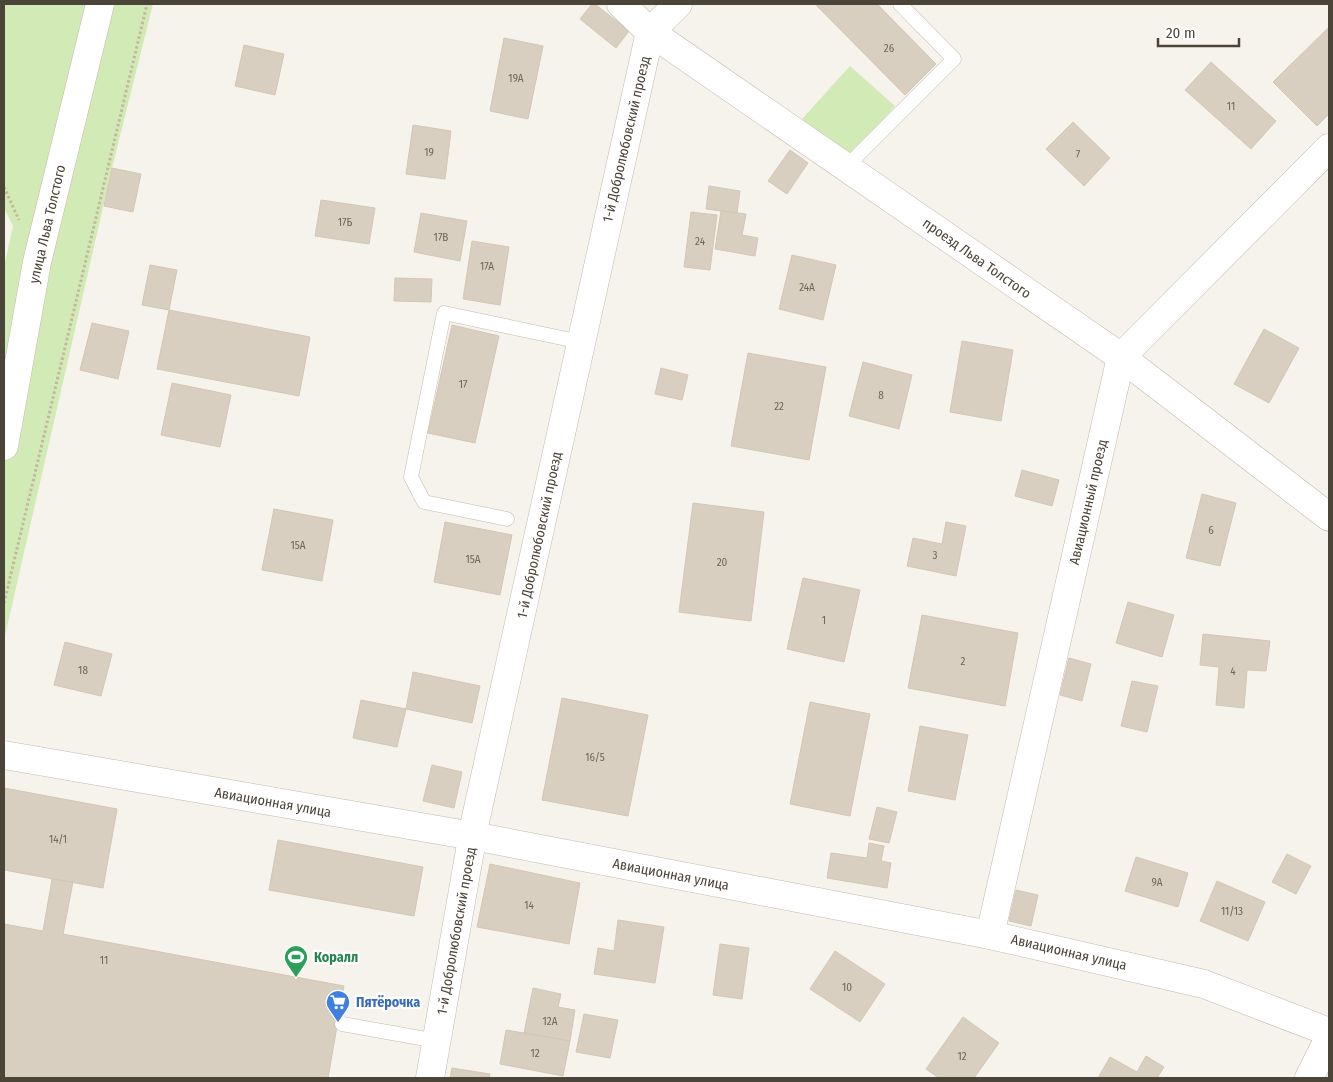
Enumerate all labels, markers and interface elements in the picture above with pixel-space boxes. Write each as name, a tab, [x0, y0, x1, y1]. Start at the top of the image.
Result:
scale bar	[1158, 15, 1239, 47]
text: 20 m	[1166, 24, 1196, 42]
house number: 26	[884, 42, 895, 55]
street label: 1-й Добролюбовский проезд	[599, 54, 654, 224]
house number: 19А	[508, 72, 524, 85]
house number: 11	[1227, 100, 1235, 113]
house number: 19	[424, 146, 434, 159]
house number: 7	[1076, 148, 1081, 161]
street label: улица Льва Толстого	[26, 163, 69, 285]
street label: проезд Льва Толстого	[919, 215, 1034, 302]
house number: 17Б	[338, 216, 352, 229]
house number: 17В	[434, 231, 448, 244]
house number: 24	[695, 235, 706, 248]
house number: 17А	[480, 260, 494, 273]
house number: 24А	[799, 281, 815, 294]
house number: 17	[459, 378, 468, 391]
house number: 8	[878, 389, 884, 402]
house number: 22	[774, 400, 784, 413]
street label: Авиационный проезд	[1066, 438, 1111, 566]
street label: 1-й Добролюбовский проезд	[513, 450, 565, 620]
house number: 6	[1208, 524, 1214, 537]
house number: 15А	[290, 539, 306, 552]
house number: 3	[933, 549, 938, 562]
house number: 15А	[465, 553, 481, 566]
house number: 20	[717, 556, 728, 569]
house number: 1	[822, 614, 826, 627]
house number: 2	[961, 655, 966, 668]
house number: 18	[78, 664, 88, 677]
house number: 4	[1230, 665, 1236, 678]
house number: 16/5	[585, 751, 605, 764]
street label: Авиационная улица	[213, 784, 333, 821]
house number: 14/1	[49, 833, 67, 846]
street label: 1-й Добролюбовский проезд	[433, 846, 480, 1016]
street label: Авиационная улица	[611, 855, 731, 894]
house number: 9А	[1151, 876, 1163, 889]
house number: 14	[524, 899, 534, 912]
house number: 11/13	[1221, 905, 1243, 918]
street label: Авиационная улица	[1009, 931, 1128, 974]
sports icon: Коралл	[283, 944, 309, 978]
place label: Коралл	[314, 949, 358, 966]
house number: 11	[100, 954, 108, 967]
house number: 10	[842, 981, 852, 994]
supermarket icon: Пятёрочка	[325, 989, 351, 1023]
place label: Пятёрочка	[356, 994, 420, 1011]
house number: 12А	[543, 1015, 558, 1028]
house number: 12	[530, 1047, 540, 1060]
house number: 12	[957, 1050, 967, 1063]

